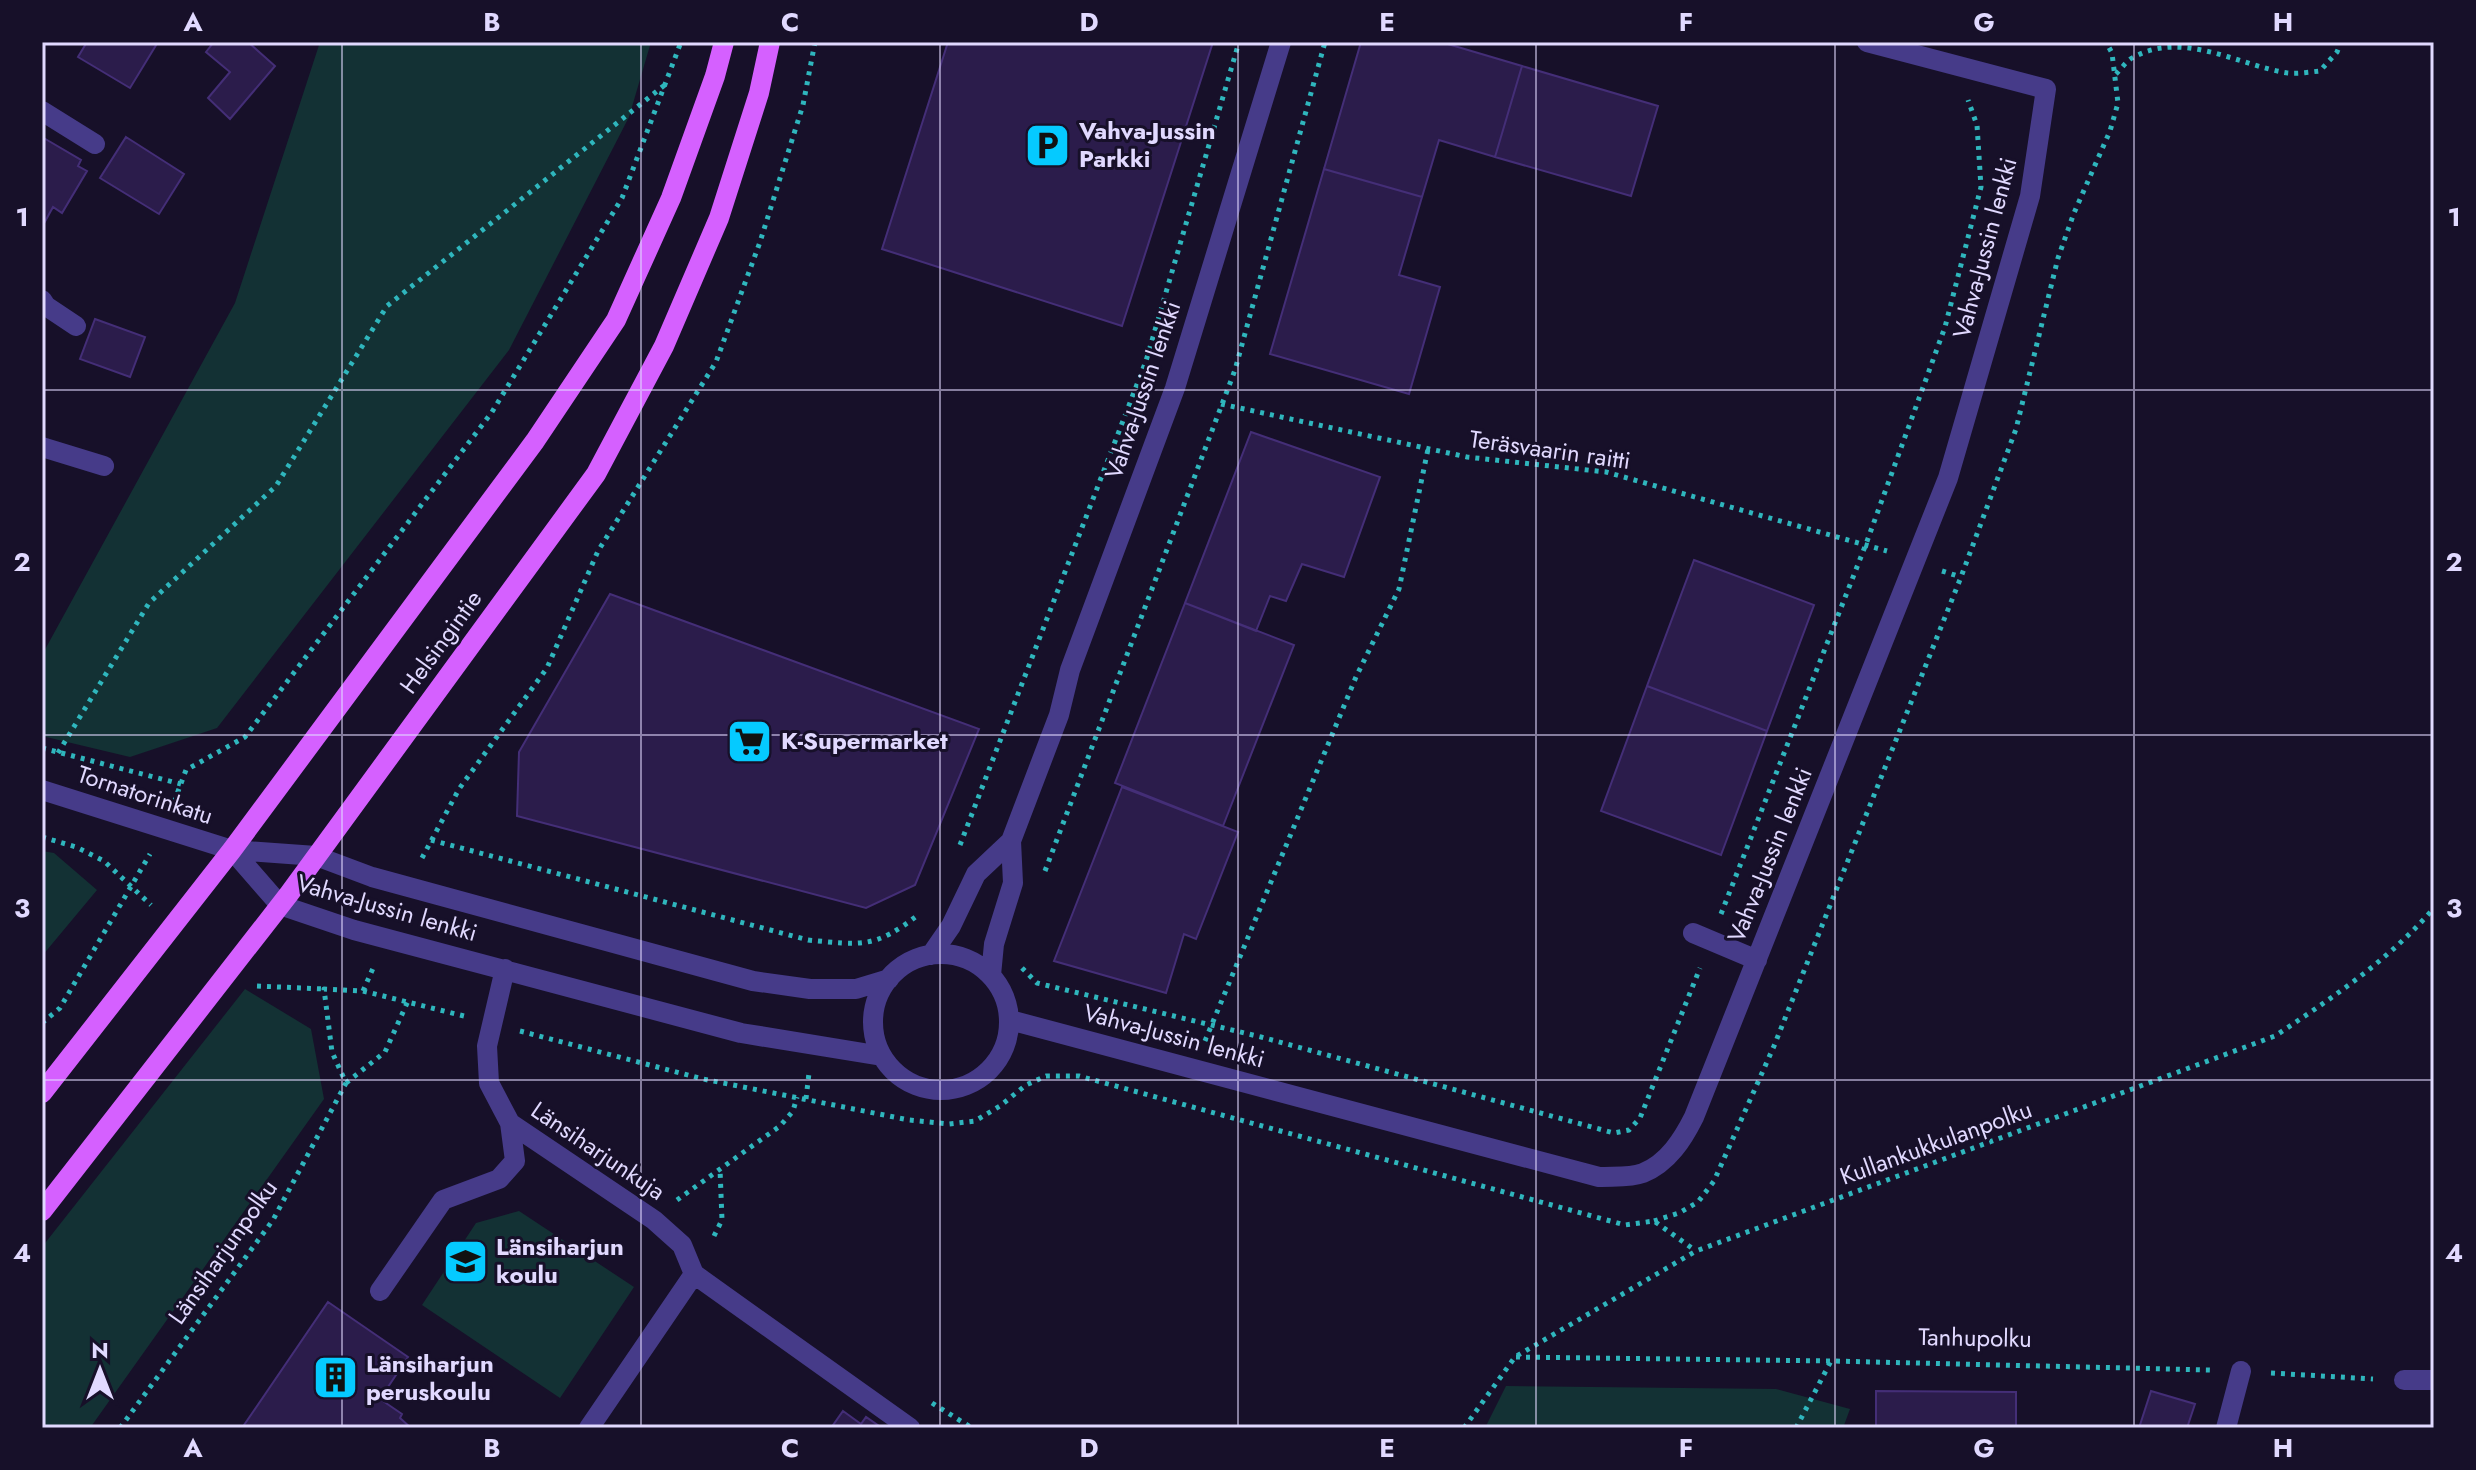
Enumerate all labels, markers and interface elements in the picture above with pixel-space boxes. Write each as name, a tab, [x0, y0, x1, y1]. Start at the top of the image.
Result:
text: A	[182, 3, 203, 41]
text: B	[483, 3, 501, 41]
text: C	[781, 3, 799, 41]
text: D	[1079, 3, 1099, 41]
text: E	[1379, 3, 1395, 41]
text: F	[1679, 3, 1693, 41]
text: G	[1973, 3, 1995, 41]
text: H	[2273, 3, 2293, 41]
place label: Vahva-Jussin Parkki	[1078, 113, 1216, 176]
parking icon: Vahva-Jussin Parkki	[1024, 121, 1072, 169]
street label: Vahva-Jussin lenkki	[1944, 153, 2026, 342]
text: 1	[15, 198, 29, 236]
text: 1	[2447, 198, 2461, 236]
street label: Vahva-Jussin lenkki	[1096, 296, 1189, 484]
street label: Teräsvaarin raitti	[1467, 421, 1633, 478]
text: 2	[13, 543, 31, 581]
text: 2	[2445, 543, 2463, 581]
street label: Helsingintie	[391, 583, 490, 701]
supermarket icon: K-Supermarket	[726, 717, 774, 765]
place label: K-Supermarket	[781, 723, 948, 758]
street label: Tornatorinkatu	[73, 756, 217, 833]
street label: Vahva-Jussin lenkki	[1718, 762, 1821, 948]
street label: Vahva-Jussin lenkki	[293, 865, 481, 950]
text: 3	[14, 889, 30, 927]
text: 3	[2446, 889, 2462, 927]
street label: Vahva-Jussin lenkki	[1080, 995, 1269, 1077]
street label: Kullankukkulanpolku	[1835, 1092, 2037, 1194]
street label: Länsiharjunkuja	[524, 1093, 672, 1208]
street label: Länsiharjunpolku	[160, 1172, 286, 1331]
place label: Länsiharjun koulu	[496, 1229, 624, 1292]
text: 4	[13, 1234, 31, 1272]
text: 4	[2445, 1234, 2463, 1272]
school or university icon: Länsiharjun koulu	[441, 1237, 489, 1285]
street label: Tanhupolku	[1918, 1319, 2032, 1356]
north arrow	[60, 1330, 140, 1410]
text: N	[91, 1334, 109, 1366]
place label: Länsiharjun peruskoulu	[366, 1346, 494, 1409]
building icon: Länsiharjun peruskoulu	[311, 1354, 359, 1402]
text: A	[182, 1429, 203, 1467]
text: B	[483, 1429, 501, 1467]
text: C	[781, 1429, 799, 1467]
text: D	[1079, 1429, 1099, 1467]
text: E	[1379, 1429, 1395, 1467]
text: F	[1679, 1429, 1693, 1467]
text: G	[1973, 1429, 1995, 1467]
text: H	[2273, 1429, 2293, 1467]

